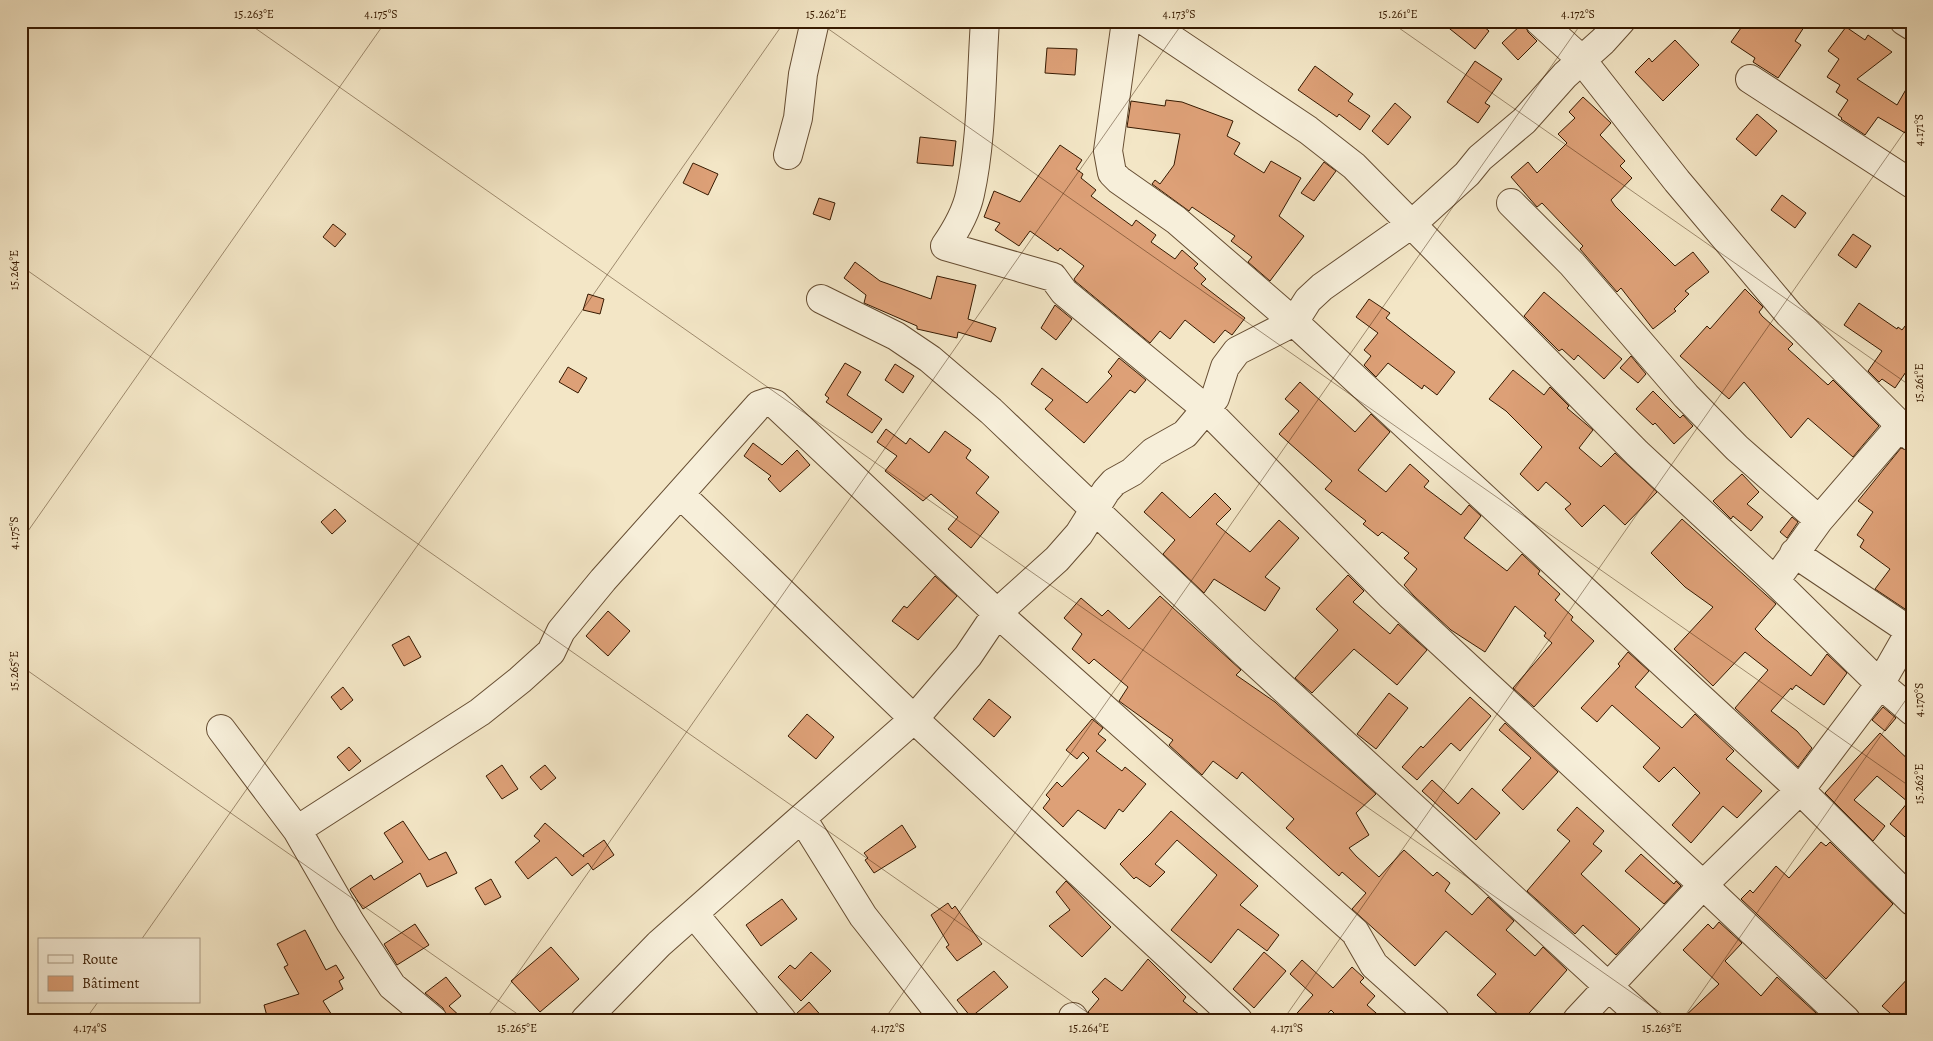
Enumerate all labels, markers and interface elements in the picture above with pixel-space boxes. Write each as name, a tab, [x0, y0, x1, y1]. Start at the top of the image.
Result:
text: 15.263°E	[234, 6, 274, 22]
text: 4.175°S	[364, 6, 398, 22]
text: 15.262°E	[806, 6, 846, 22]
text: 4.173°S	[1162, 6, 1196, 22]
text: 15.261°E	[1379, 6, 1418, 22]
text: 4.172°S	[1561, 6, 1595, 22]
text: 4.171°S	[1911, 114, 1927, 146]
text: 15.264°E	[6, 250, 22, 290]
text: 15.261°E	[1911, 364, 1927, 403]
text: 4.175°S	[6, 516, 22, 550]
text: 15.265°E	[6, 651, 22, 691]
text: 4.170°S	[1911, 683, 1927, 717]
text: 15.262°E	[1911, 764, 1927, 804]
legend	[38, 938, 200, 1004]
text: Route	[82, 949, 118, 969]
text: Bâtiment	[82, 973, 140, 993]
text: 4.174°S	[73, 1020, 107, 1036]
text: 15.265°E	[497, 1020, 537, 1036]
text: 4.172°S	[871, 1020, 905, 1036]
text: 15.264°E	[1069, 1020, 1109, 1036]
text: 4.171°S	[1271, 1020, 1303, 1036]
text: 15.263°E	[1642, 1020, 1682, 1036]

